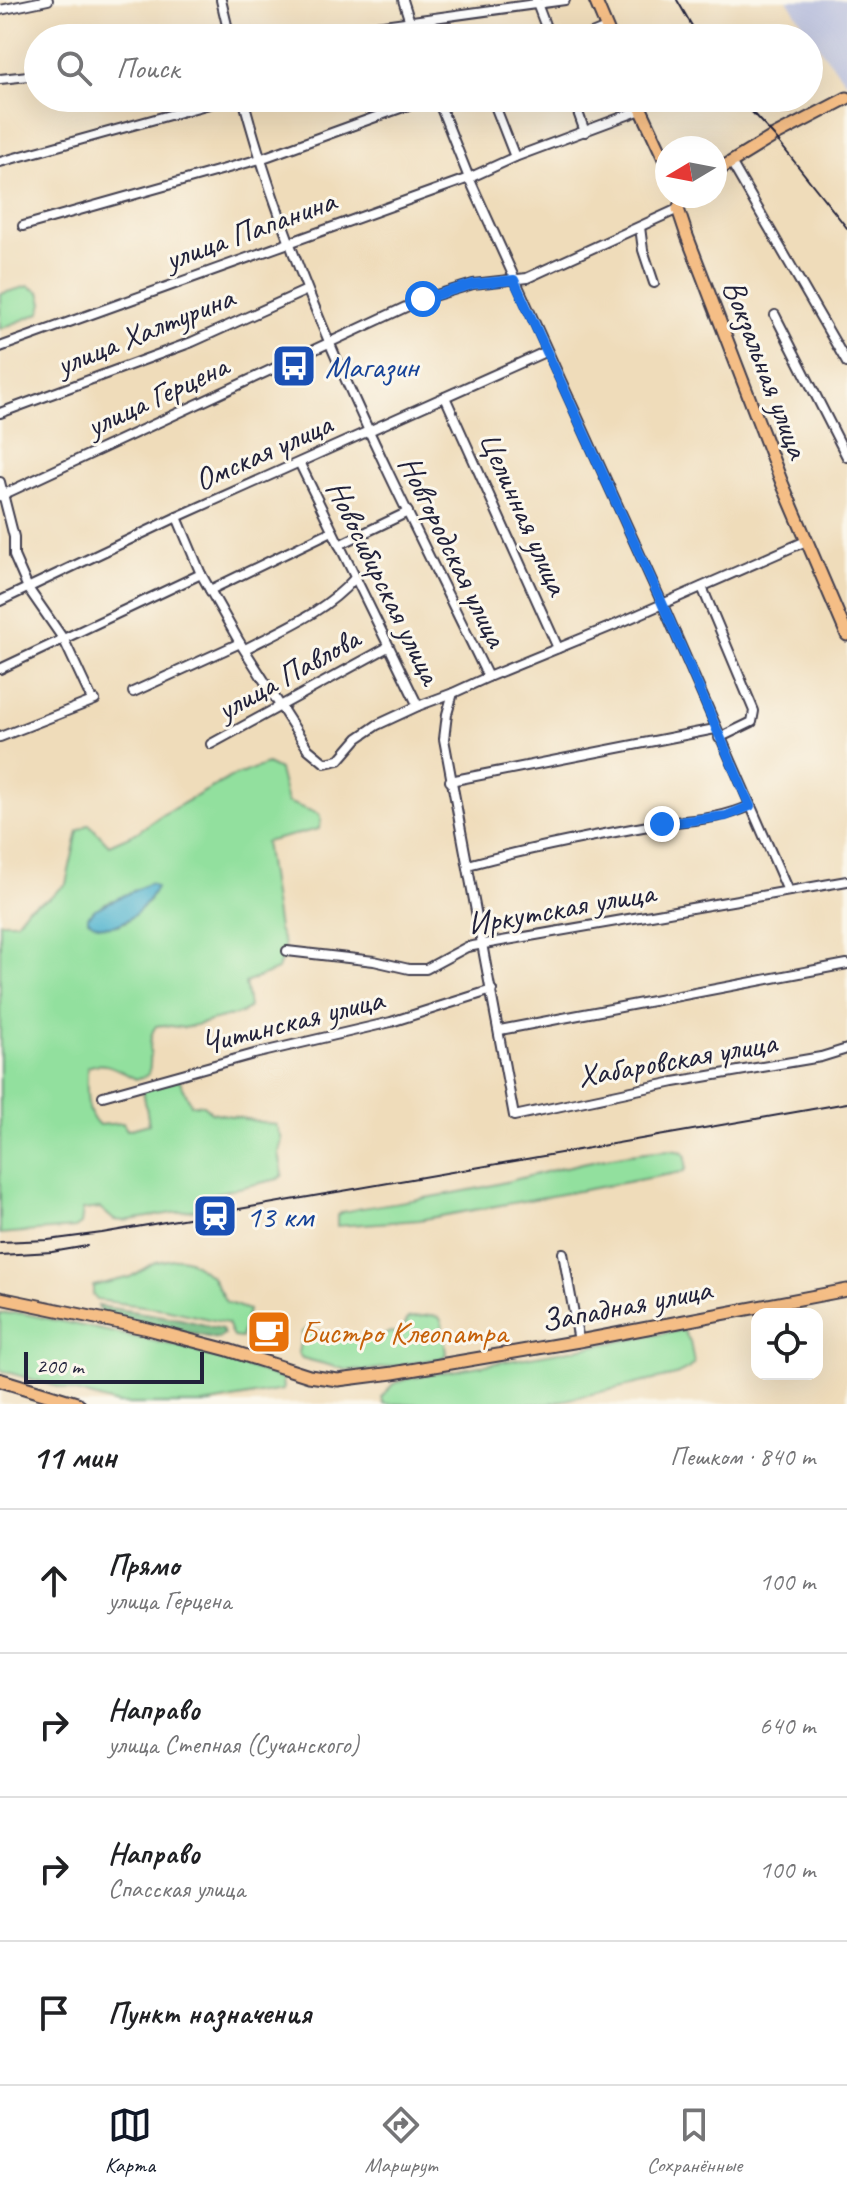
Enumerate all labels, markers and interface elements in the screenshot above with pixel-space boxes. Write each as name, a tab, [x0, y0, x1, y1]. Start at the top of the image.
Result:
search box	[24, 24, 823, 112]
icon: search	[52, 46, 96, 90]
text: Поиск	[116, 49, 179, 87]
north arrow	[655, 136, 727, 208]
street label: улица Папанина	[157, 179, 343, 281]
street label: Вокзальная улица	[713, 274, 820, 466]
street label: улица Халтурина	[48, 276, 242, 386]
route start	[405, 281, 441, 317]
bus stop icon: Магазин	[270, 342, 318, 390]
street label: улица Герцена	[78, 344, 237, 447]
place label: Магазин	[325, 346, 421, 387]
street label: Омская улица	[188, 403, 340, 500]
street label: Целинная улица	[470, 425, 579, 603]
street label: Новгородская улица	[389, 449, 518, 655]
street label: Новосибирская улица	[317, 473, 452, 693]
street label: улица Павлова	[208, 617, 369, 731]
route end	[644, 806, 680, 842]
street label: Иркутская улица	[464, 871, 660, 945]
street label: Читинская улица	[196, 978, 390, 1063]
street label: Хабаровская улица	[575, 1021, 781, 1097]
station icon: 13 км	[191, 1192, 239, 1240]
place label: 13 км	[246, 1196, 315, 1237]
street label: Западная улица	[537, 1268, 717, 1342]
cafe icon: Бистро Клеопатра	[245, 1308, 293, 1356]
map controls	[751, 1308, 823, 1380]
button: locate	[751, 1308, 823, 1380]
place label: Бистро Клеопатра	[300, 1312, 510, 1353]
scale bar	[24, 1348, 204, 1384]
text: 200 m	[36, 1352, 83, 1380]
text: 11 мин	[32, 1435, 116, 1478]
text: Пешком · 840 m	[670, 1440, 815, 1473]
text: Прямо	[108, 1546, 179, 1584]
icon: ahead	[32, 1559, 76, 1603]
text: 100 m	[759, 1565, 815, 1598]
text: улица Герцена	[108, 1584, 231, 1617]
text: Направо	[108, 1690, 200, 1728]
icon: right	[32, 1703, 76, 1747]
text: 640 m	[759, 1709, 815, 1742]
text: улица Степная (Сучанского)	[108, 1728, 359, 1761]
text: Направо	[108, 1834, 200, 1872]
icon: right	[32, 1847, 76, 1891]
text: 100 m	[759, 1853, 815, 1886]
text: Спасская улица	[108, 1872, 245, 1905]
icon: arrive	[32, 1991, 76, 2035]
text: Пункт назначения	[108, 1994, 311, 2032]
tab: Карта	[105, 2103, 155, 2179]
tab: Маршрут	[365, 2103, 437, 2179]
tab: Сохранённые	[647, 2103, 742, 2179]

